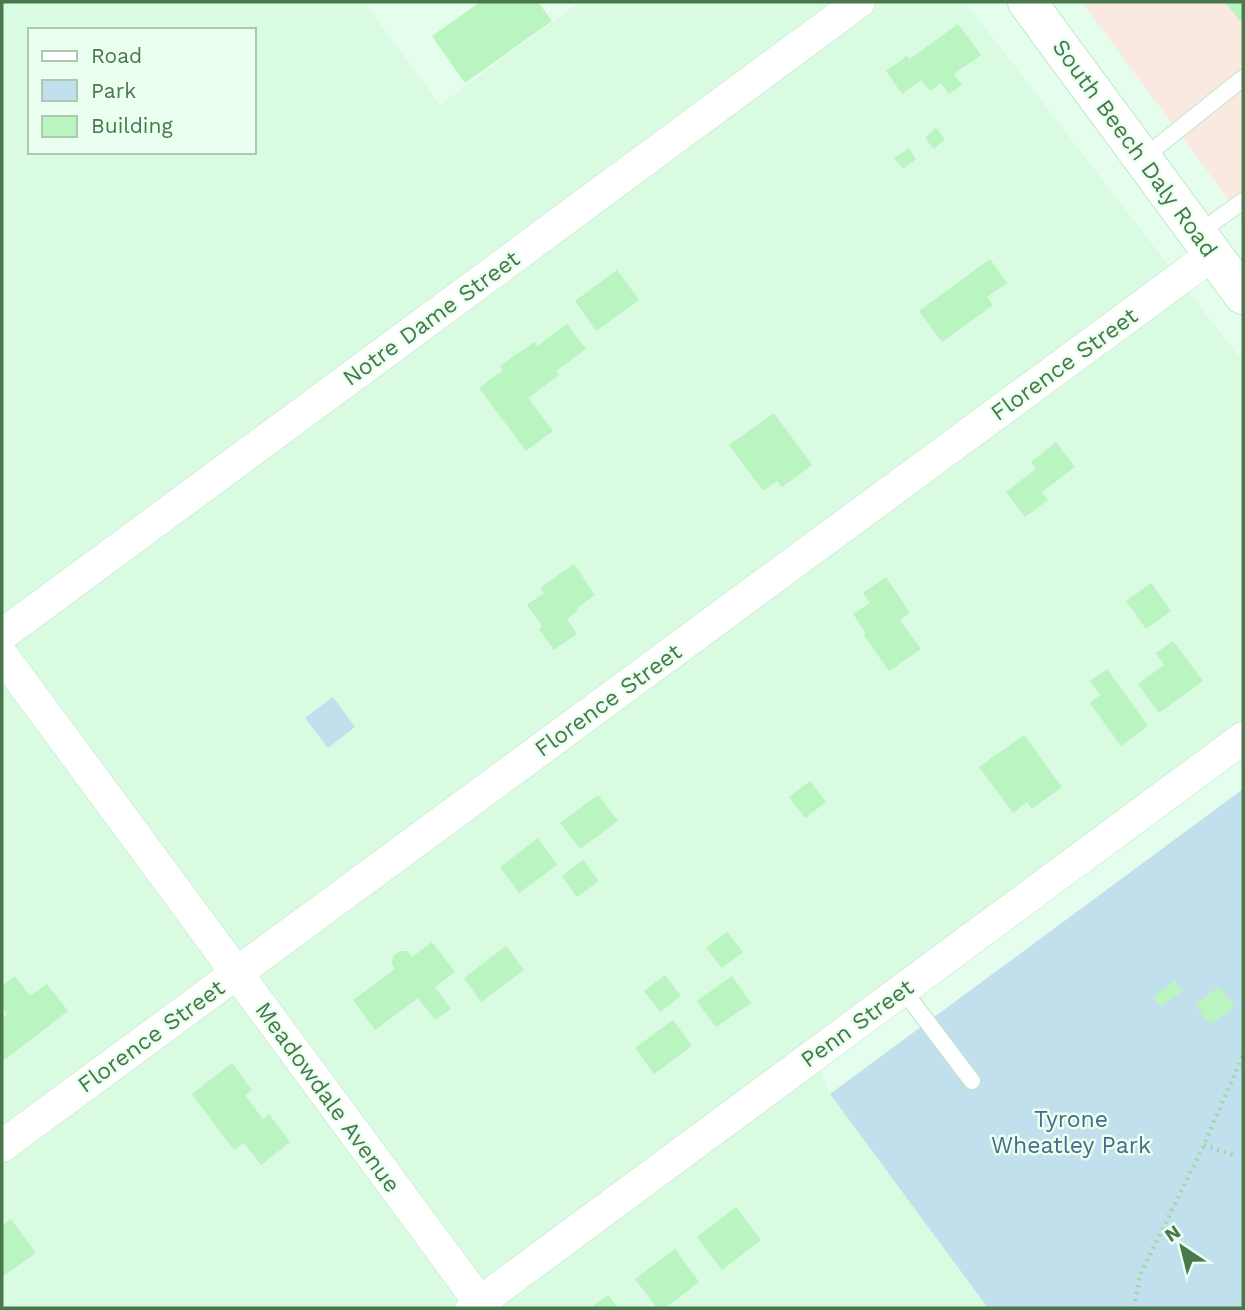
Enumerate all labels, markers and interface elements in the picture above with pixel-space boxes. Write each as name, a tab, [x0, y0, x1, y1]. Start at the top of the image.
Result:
legend	[28, 28, 256, 154]
street label: South Beech Daly Road	[1047, 34, 1223, 262]
text: Road	[91, 43, 142, 68]
text: Park	[91, 78, 136, 103]
text: Building	[91, 113, 173, 138]
street label: Notre Dame Street	[338, 245, 525, 392]
street label: Florence Street	[986, 302, 1143, 427]
street label: Florence Street	[530, 638, 687, 763]
street label: Penn Street	[796, 973, 919, 1073]
street label: Florence Street	[73, 974, 230, 1099]
street label: Meadowdale Avenue	[250, 997, 406, 1198]
park label: Tyrone Wheatley Park	[991, 1106, 1151, 1159]
north arrow	[1147, 1212, 1217, 1282]
text: N	[1160, 1220, 1185, 1247]

